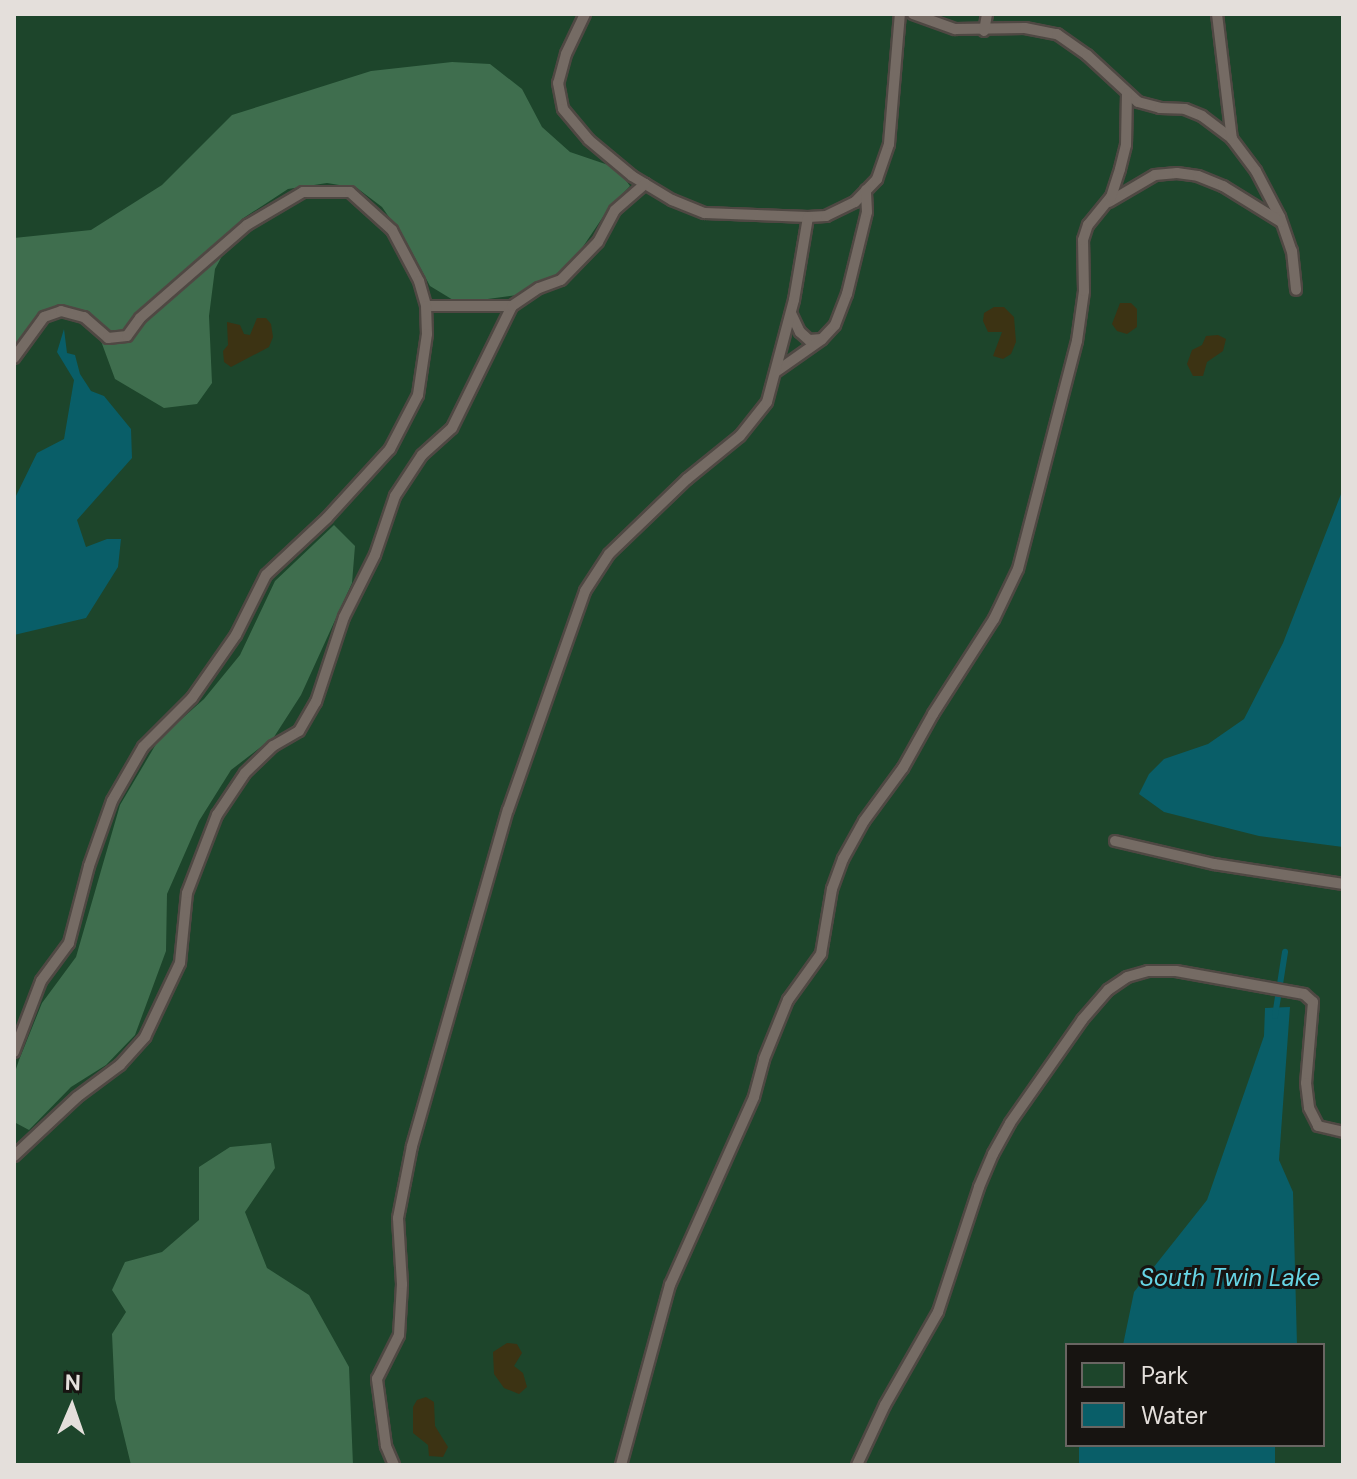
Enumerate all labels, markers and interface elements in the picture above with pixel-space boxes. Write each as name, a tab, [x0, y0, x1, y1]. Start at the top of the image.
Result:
water label: South Twin Lake	[1140, 1264, 1320, 1292]
legend	[1065, 1343, 1325, 1447]
text: Park	[1141, 1360, 1188, 1391]
north arrow	[32, 1367, 112, 1447]
text: N	[64, 1368, 81, 1397]
text: Water	[1141, 1400, 1207, 1431]

